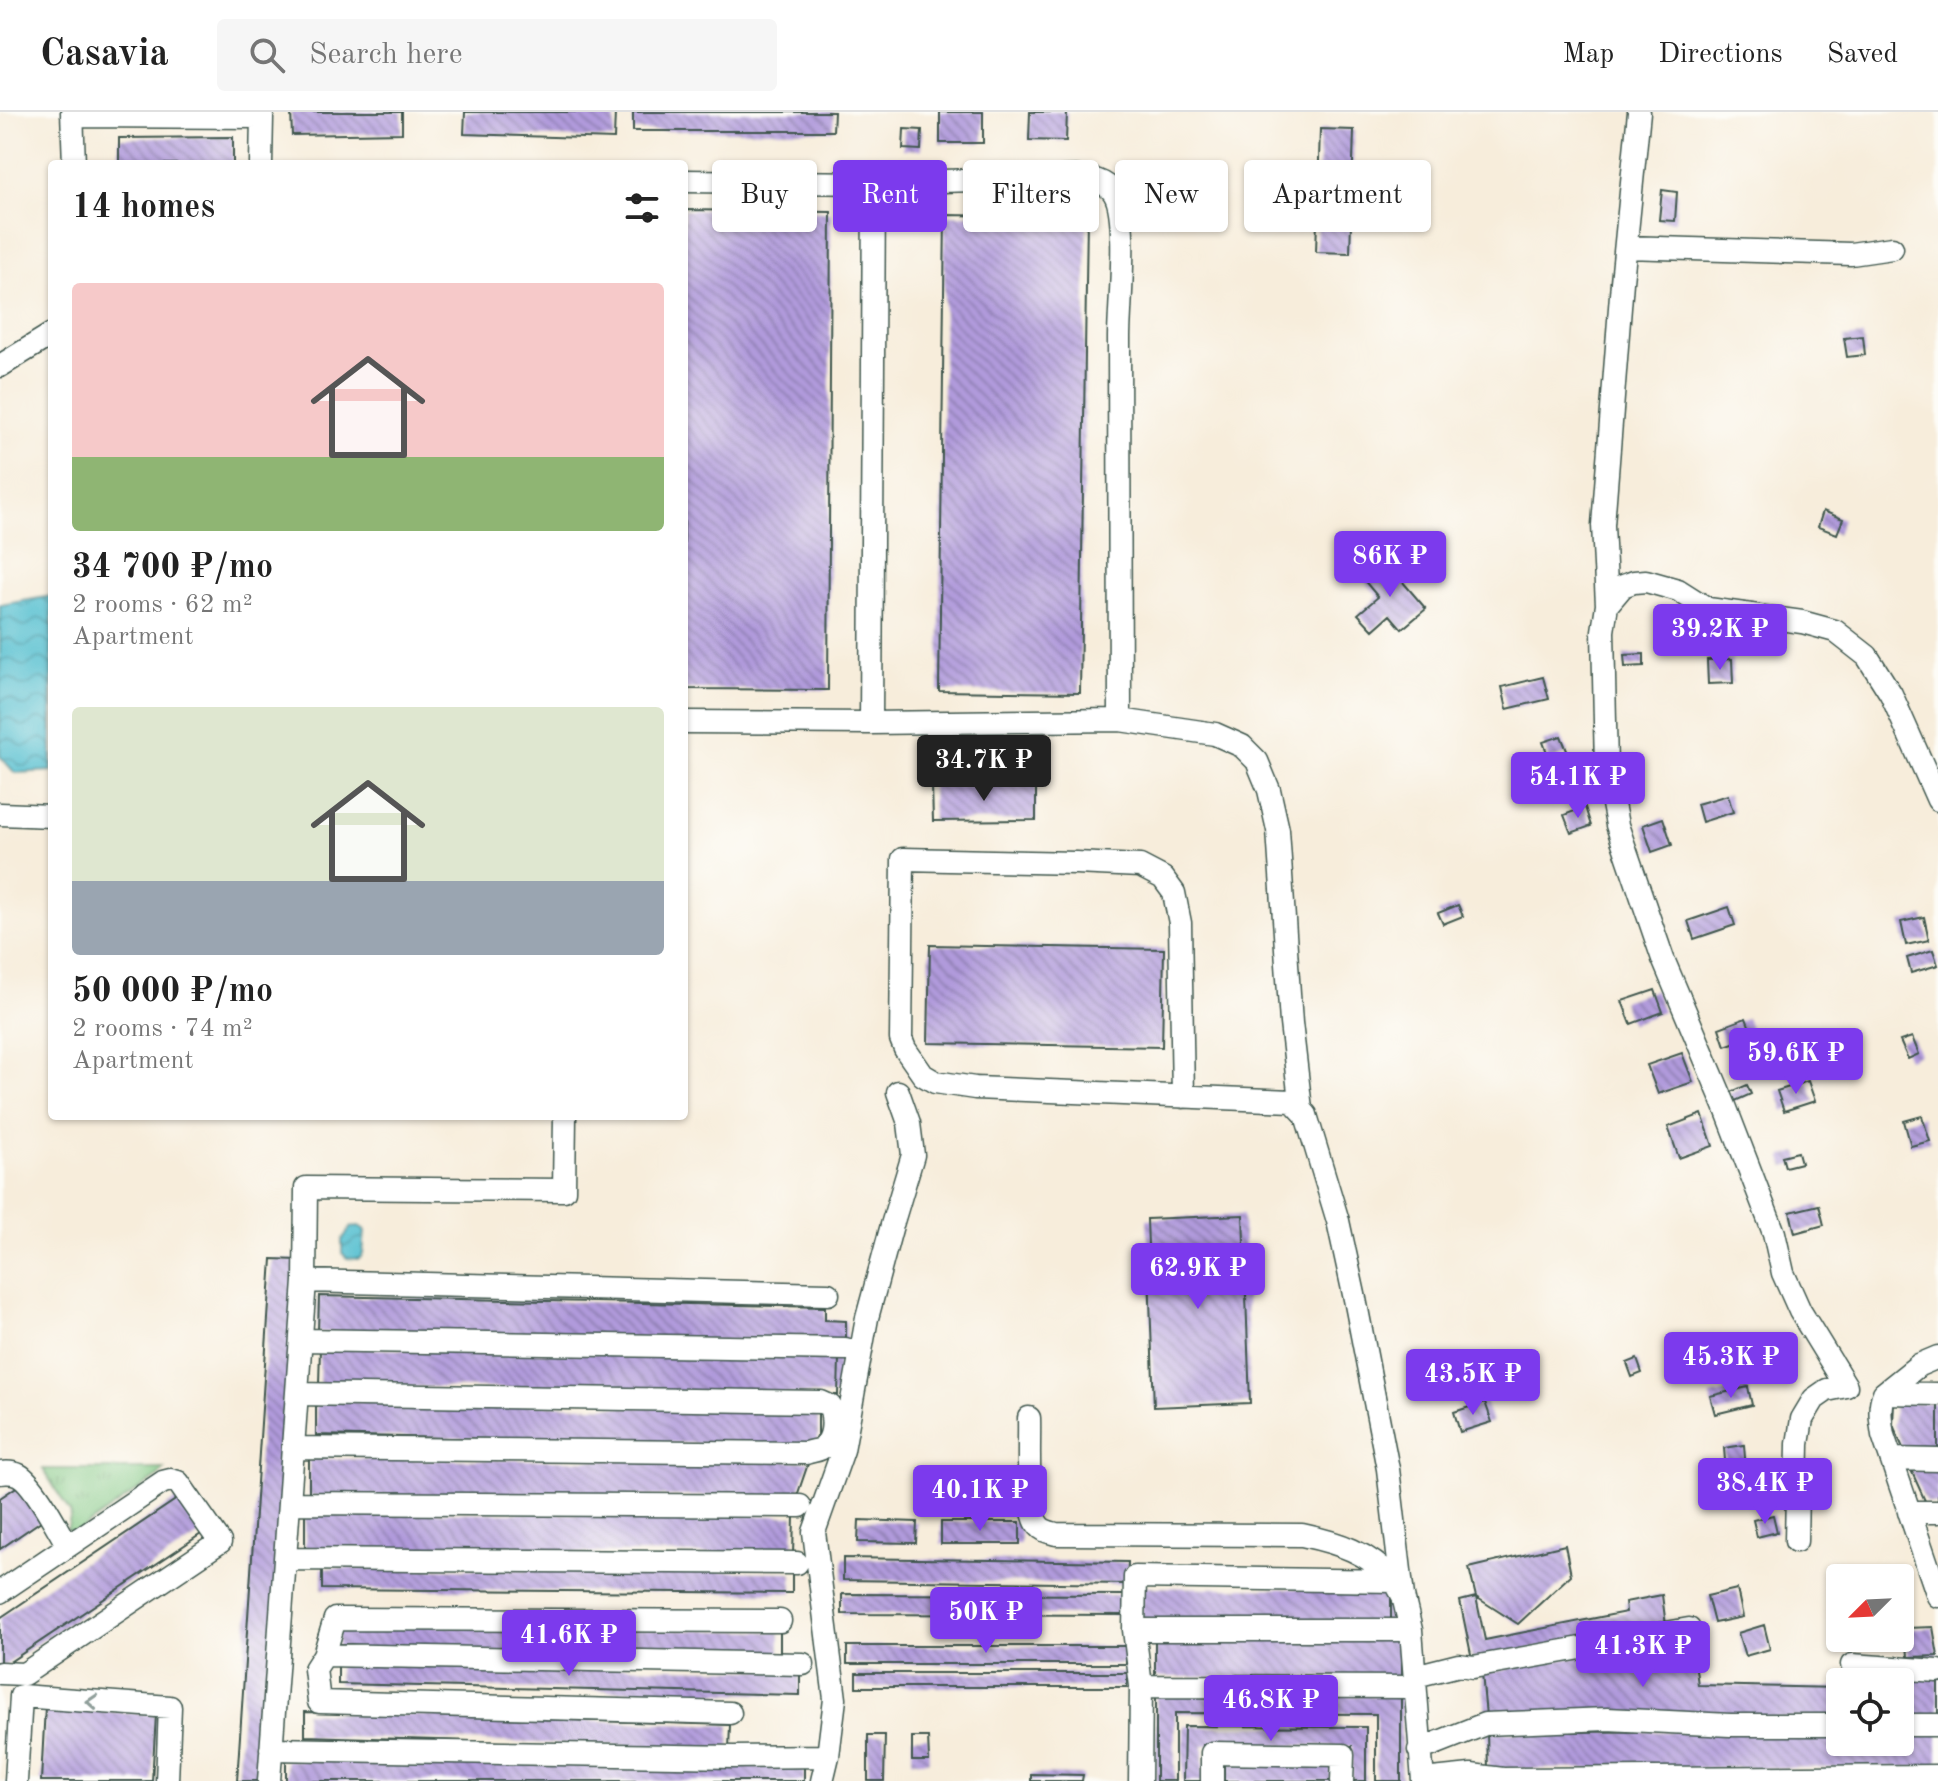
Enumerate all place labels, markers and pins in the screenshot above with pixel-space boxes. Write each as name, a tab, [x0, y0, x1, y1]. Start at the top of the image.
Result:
pin: 86K ₽	[1334, 531, 1446, 599]
pin: 39.2K ₽	[1646, 604, 1794, 672]
pin: 34.7K ₽	[910, 735, 1058, 803]
pin: 54.1K ₽	[1504, 752, 1652, 820]
pin: 59.6K ₽	[1722, 1028, 1870, 1096]
pin: 62.9K ₽	[1124, 1243, 1272, 1311]
pin: 45.3K ₽	[1657, 1332, 1805, 1400]
pin: 43.5K ₽	[1399, 1349, 1547, 1417]
pin: 38.4K ₽	[1691, 1458, 1839, 1526]
pin: 40.1K ₽	[906, 1465, 1054, 1533]
pin: 50K ₽	[930, 1587, 1042, 1655]
pin: 41.6K ₽	[495, 1610, 643, 1678]
pin: 41.3K ₽	[1569, 1621, 1717, 1689]
pin: 46.8K ₽	[1197, 1675, 1345, 1743]

